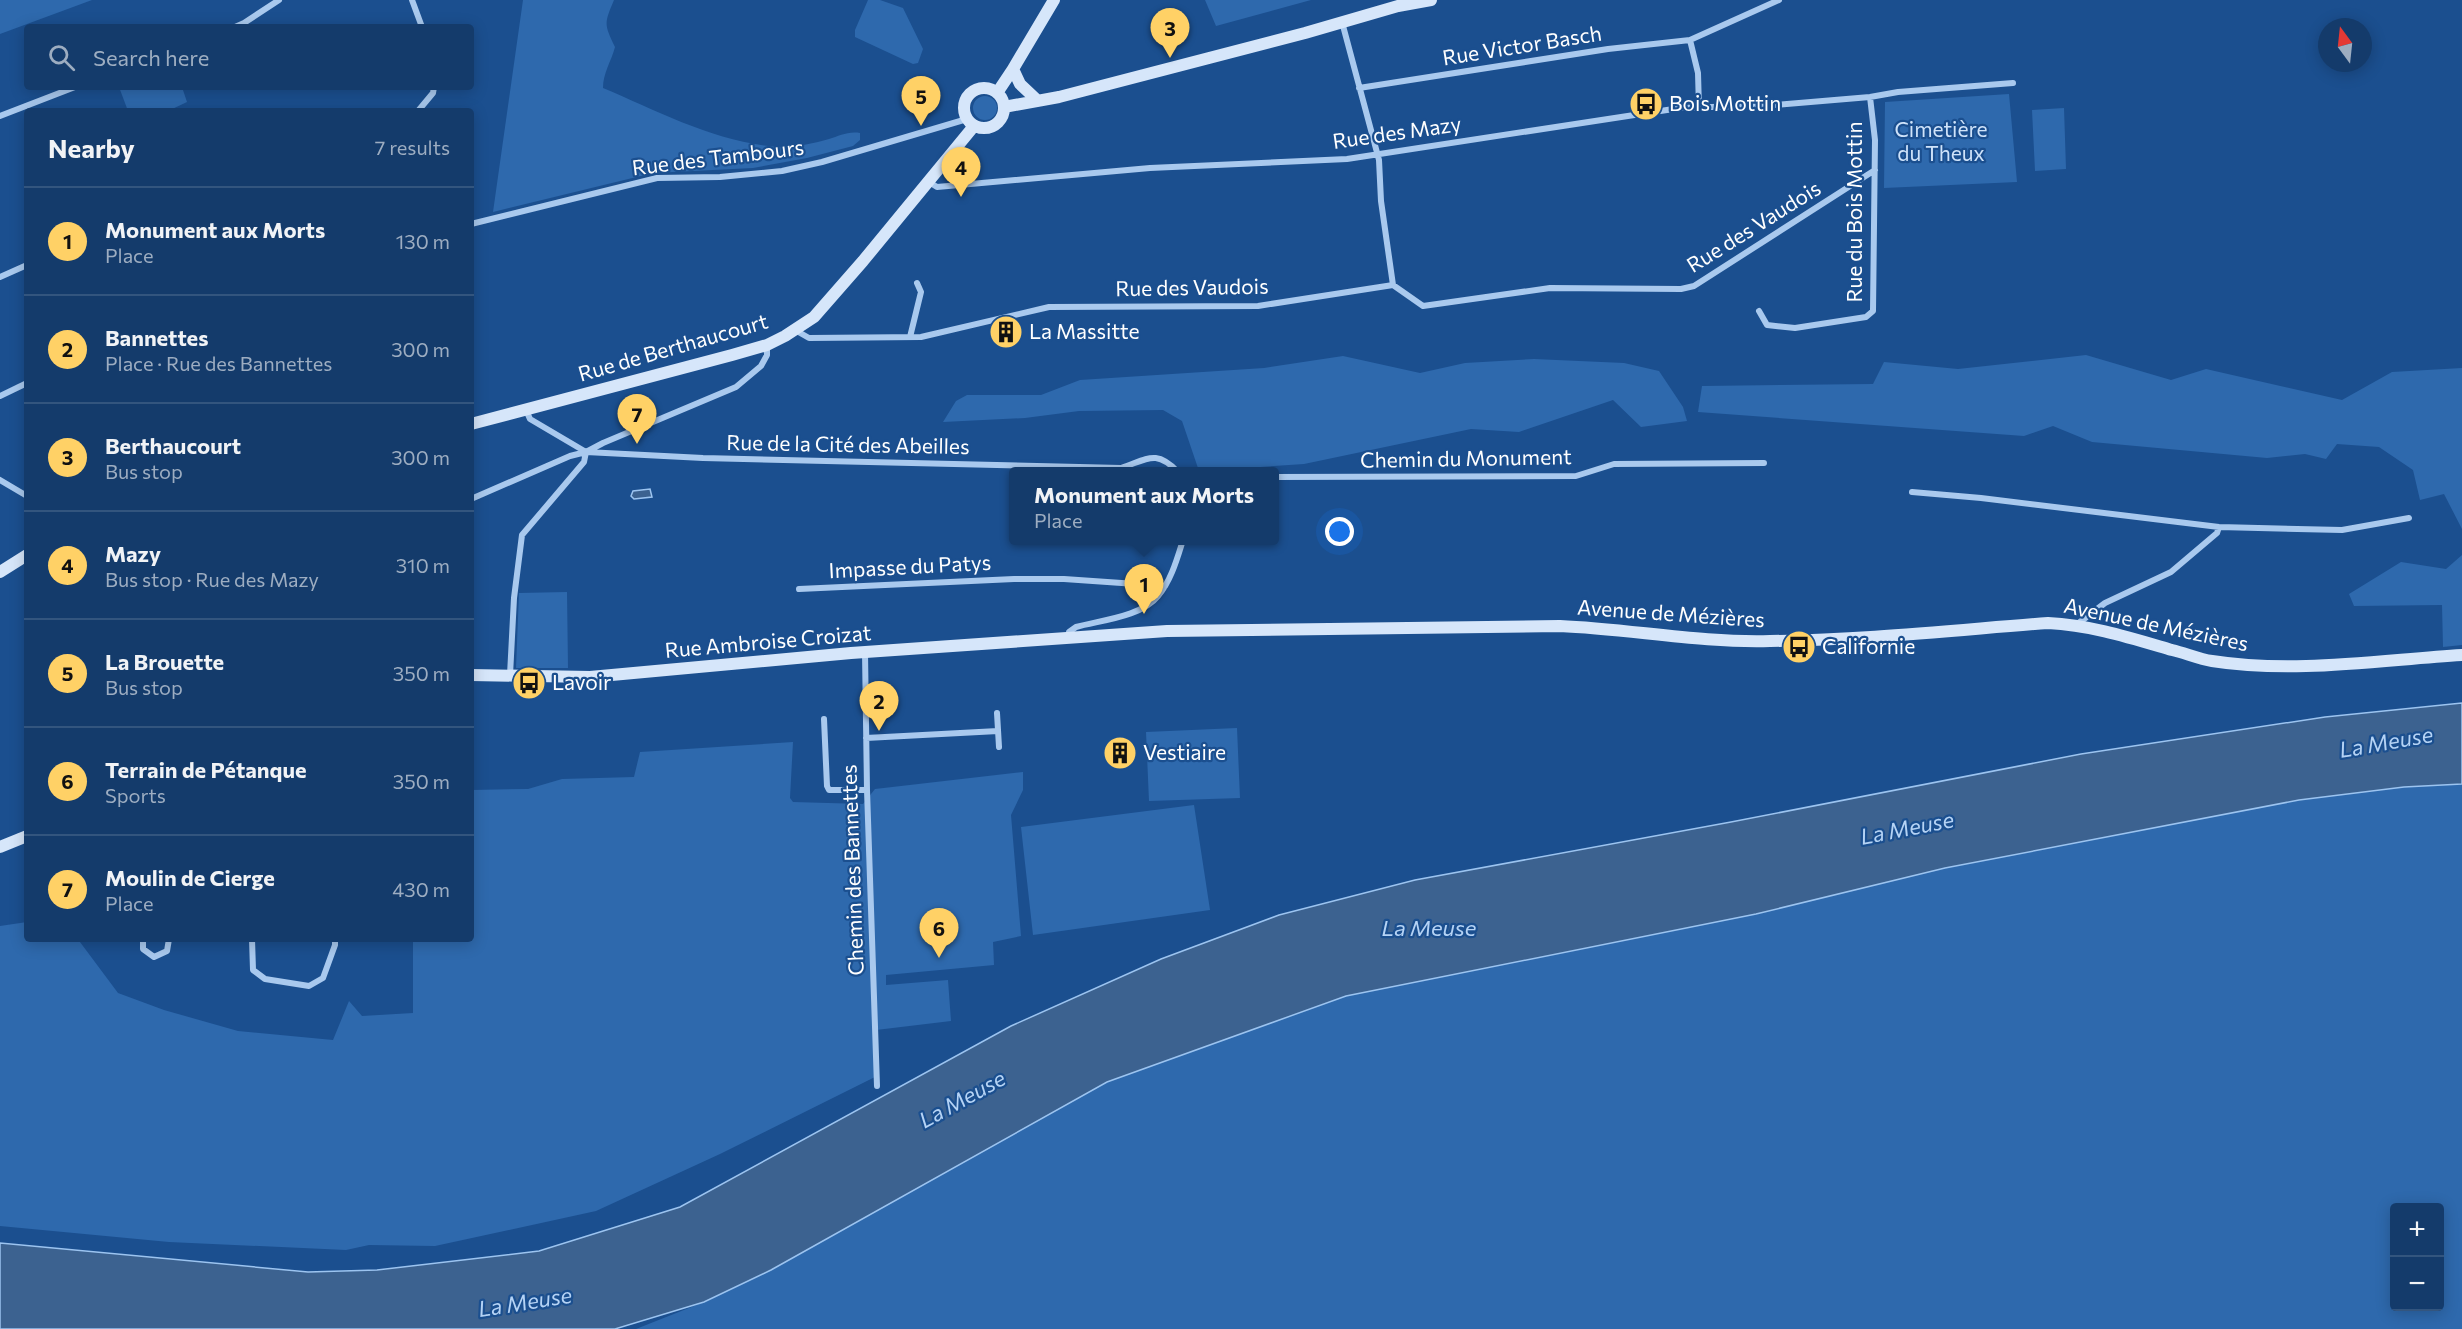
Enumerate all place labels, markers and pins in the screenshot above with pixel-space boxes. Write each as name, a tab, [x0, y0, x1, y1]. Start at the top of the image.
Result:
pin: 3	[1150, 8, 1190, 58]
pin: 5	[902, 76, 940, 126]
bus stop icon: Bois Mottin	[1628, 86, 1664, 122]
place label: Bois Mottin	[1669, 90, 1781, 115]
pin: 4	[942, 148, 980, 197]
building icon: La Massitte	[988, 314, 1024, 350]
place label: La Massitte	[1029, 318, 1140, 343]
pin: 7	[618, 394, 656, 444]
pin: 1	[1124, 564, 1164, 614]
bus stop icon: Californie	[1781, 629, 1817, 665]
place label: Californie	[1822, 633, 1915, 658]
bus stop icon: Lavoir	[511, 665, 547, 701]
place label: Lavoir	[552, 669, 612, 694]
pin: 2	[860, 682, 898, 731]
building icon: Vestiaire	[1102, 735, 1138, 771]
place label: Vestiaire	[1143, 739, 1226, 764]
pin: 6	[920, 908, 958, 958]

